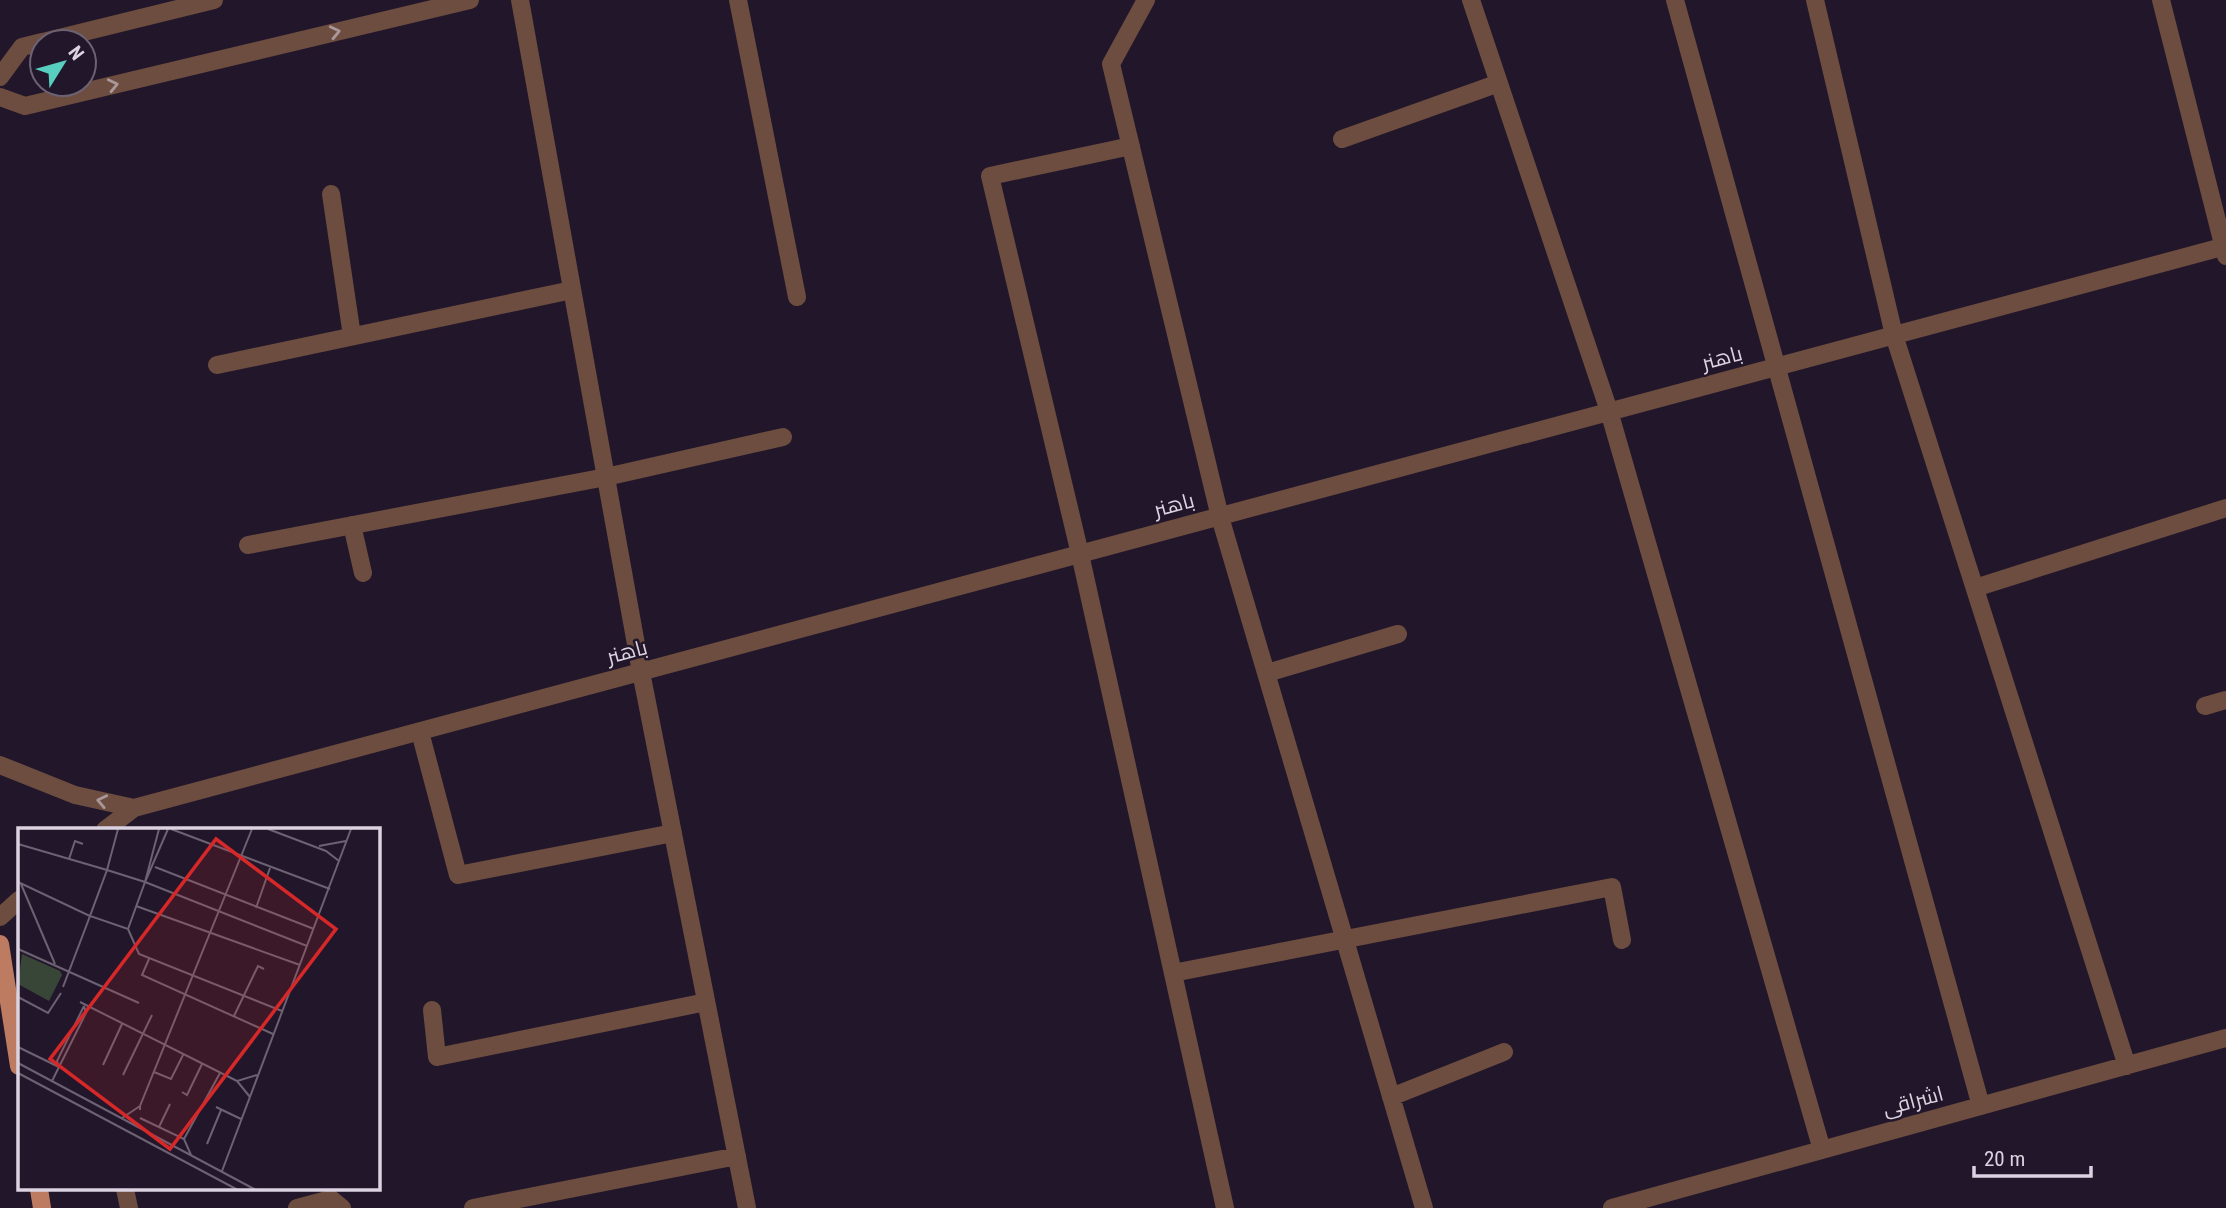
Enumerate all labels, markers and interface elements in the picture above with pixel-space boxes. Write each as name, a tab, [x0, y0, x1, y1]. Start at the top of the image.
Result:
one-way arrow	[328, 26, 340, 40]
north arrow	[28, 28, 98, 98]
text: N	[63, 42, 89, 65]
one-way arrow	[107, 79, 119, 93]
street label: باهنر	[1698, 341, 1745, 375]
street label: باهنر	[1150, 488, 1197, 522]
street label: باهنر	[603, 635, 650, 669]
one-way arrow	[97, 795, 109, 810]
inset map	[18, 828, 380, 1190]
street label: اشراقی	[1880, 1081, 1946, 1122]
scale bar	[1974, 1134, 2091, 1178]
text: 20 m	[1984, 1147, 2025, 1171]

